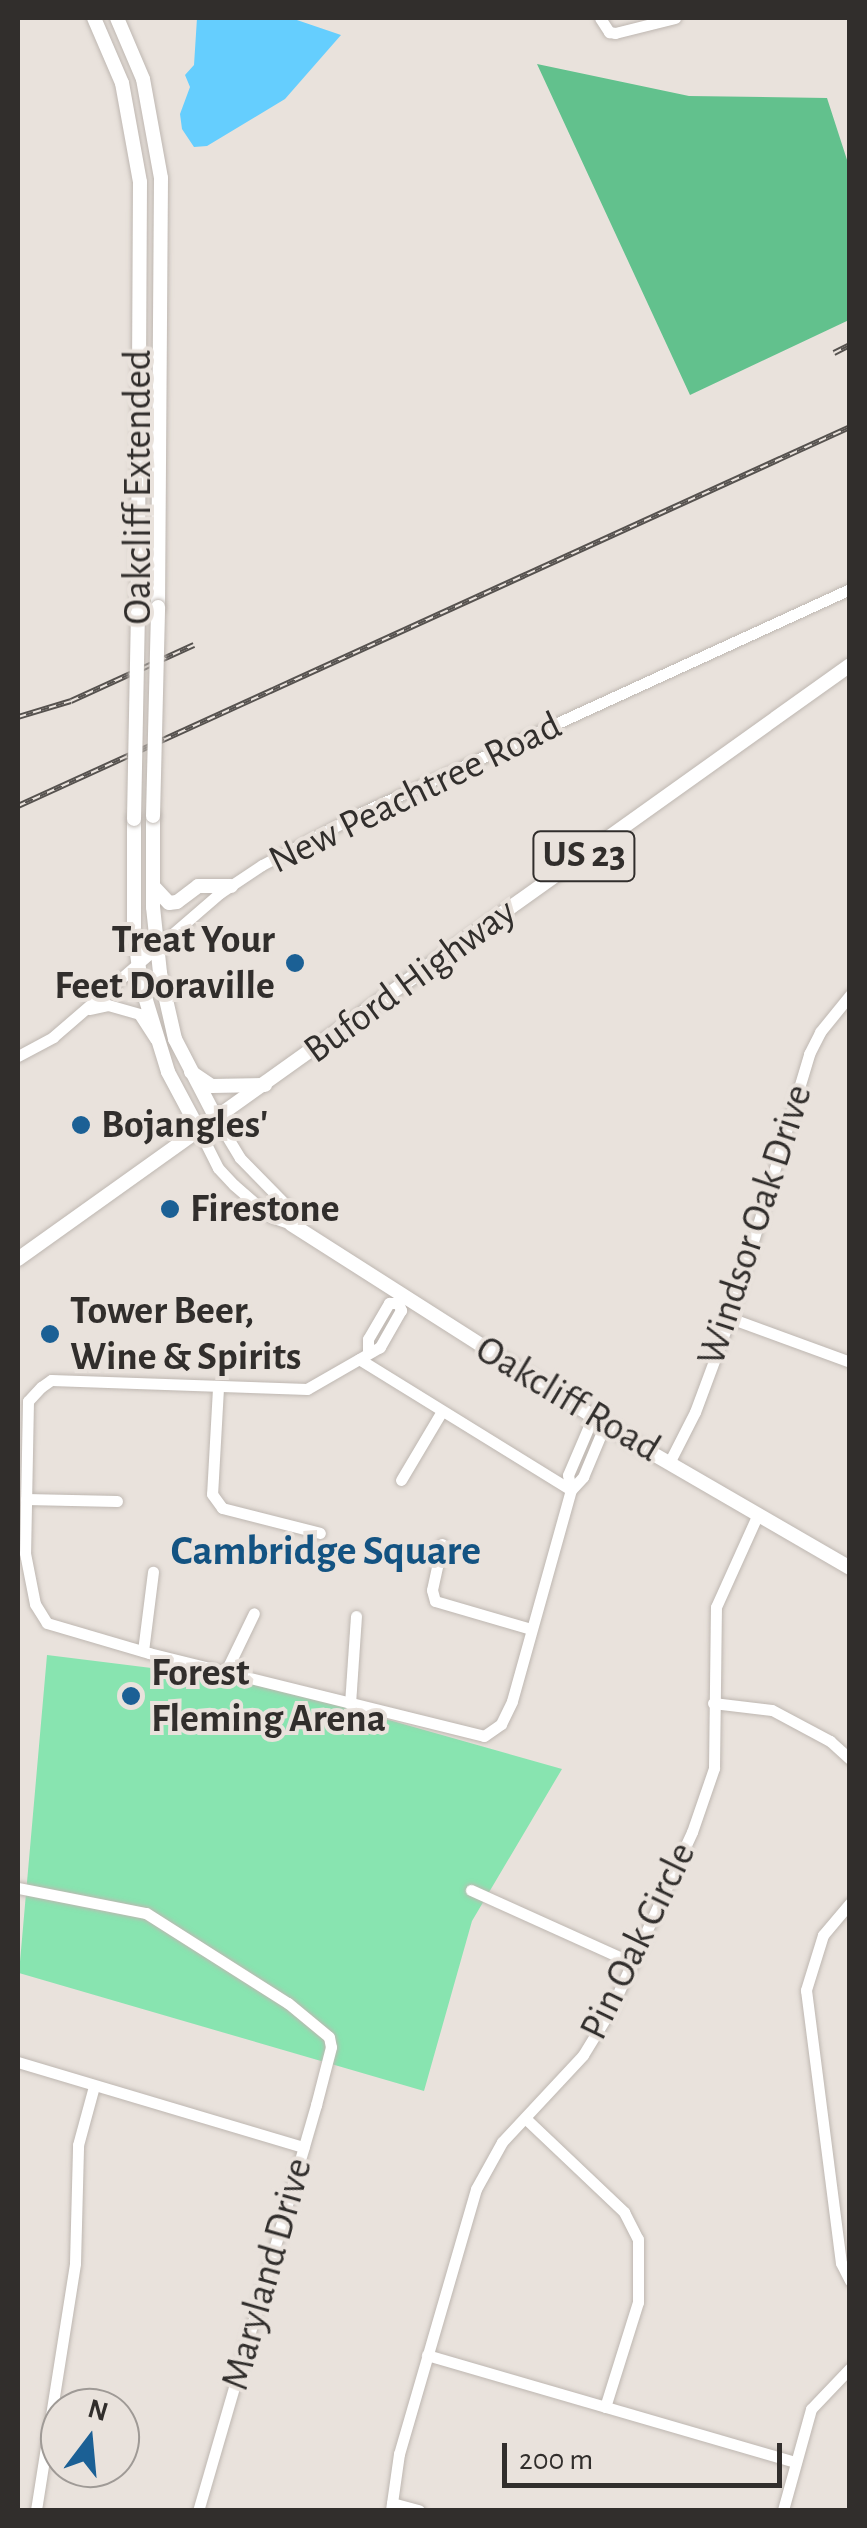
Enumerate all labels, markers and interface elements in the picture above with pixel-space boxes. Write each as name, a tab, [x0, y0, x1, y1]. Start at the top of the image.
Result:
street label: Oakcliff Extended	[114, 349, 162, 625]
street label: New Peachtree Road	[261, 701, 569, 885]
road number: US 23	[532, 823, 636, 889]
street label: Buford Highway	[295, 888, 525, 1074]
place label: Treat Your Feet Doraville	[54, 916, 275, 1010]
marker: Treat Your Feet Doraville	[284, 952, 306, 974]
street label: Windsor Oak Drive	[687, 1079, 823, 1371]
place label: Bojangles'	[101, 1101, 268, 1149]
marker: Bojangles'	[70, 1114, 92, 1136]
place label: Firestone	[190, 1185, 340, 1233]
marker: Firestone	[159, 1198, 181, 1220]
place label: Tower Beer, Wine & Spirits	[70, 1287, 301, 1381]
marker: Tower Beer, Wine & Spirits	[39, 1323, 61, 1345]
street label: Oakcliff Road	[467, 1325, 669, 1473]
district label: Cambridge Square	[171, 1526, 481, 1576]
place label: Forest Fleming Arena	[151, 1649, 386, 1743]
marker: Forest Fleming Arena	[120, 1685, 142, 1707]
street label: Pin Oak Circle	[570, 1835, 706, 2047]
street label: Maryland Drive	[211, 2153, 323, 2395]
north arrow	[40, 2388, 140, 2488]
text: N	[85, 2395, 111, 2427]
scale bar	[507, 2423, 787, 2485]
text: 200 m	[519, 2445, 593, 2475]

